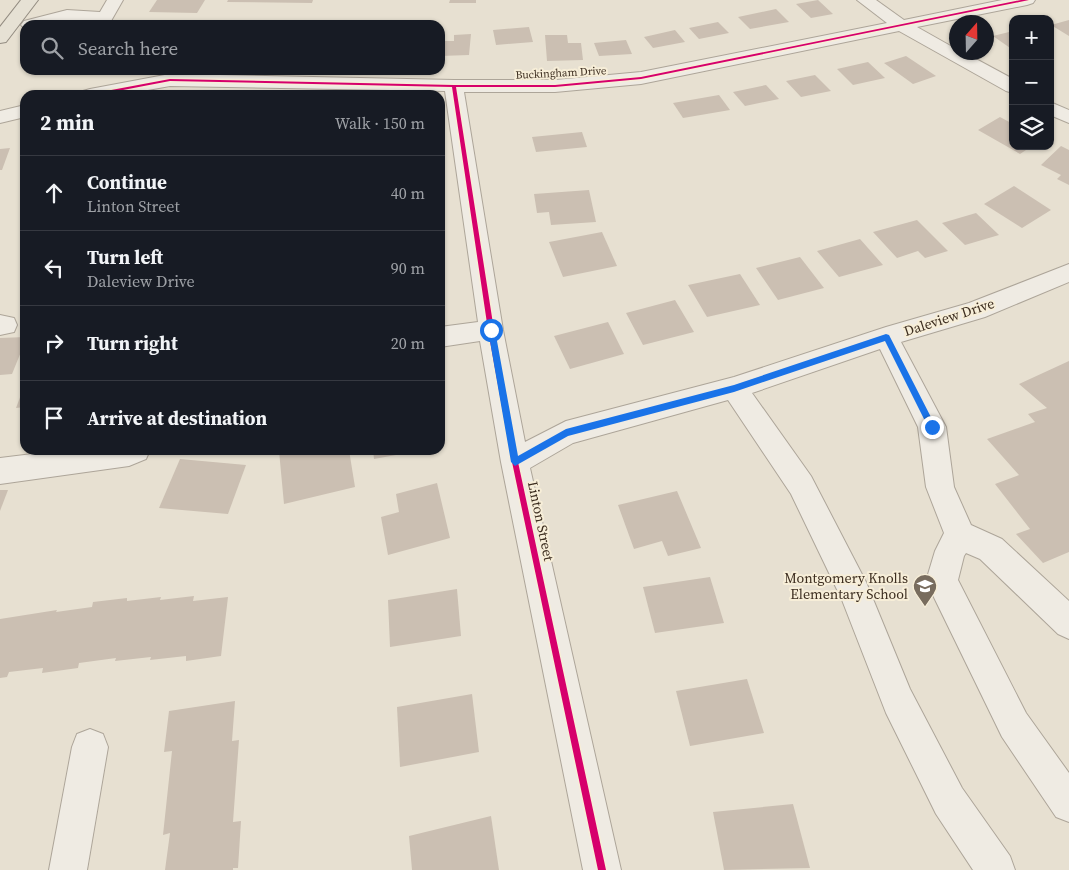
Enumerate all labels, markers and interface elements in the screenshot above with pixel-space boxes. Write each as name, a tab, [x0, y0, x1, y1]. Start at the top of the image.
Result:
north arrow	[949, 15, 994, 60]
map controls	[1009, 15, 1054, 150]
button: +	[1009, 15, 1054, 60]
search box	[20, 20, 445, 75]
icon: search	[38, 34, 66, 62]
text: Search here	[78, 35, 178, 61]
button: −	[1009, 60, 1054, 105]
street label: Buckingham Drive	[515, 63, 607, 83]
button: layers	[1009, 105, 1054, 150]
text: 2 min	[40, 108, 95, 137]
text: Walk · 150 m	[335, 112, 425, 134]
text: Continue	[87, 169, 167, 195]
icon: ahead	[40, 179, 68, 207]
text: 40 m	[391, 182, 425, 204]
text: Linton Street	[87, 195, 180, 217]
text: Turn left	[87, 244, 163, 270]
icon: left	[40, 254, 68, 282]
text: 90 m	[391, 257, 425, 279]
text: Daleview Drive	[87, 270, 195, 292]
street label: Daleview Drive	[901, 293, 997, 341]
route start	[480, 319, 503, 342]
icon: right	[40, 329, 68, 357]
text: Turn right	[87, 330, 178, 356]
text: 20 m	[391, 332, 425, 354]
icon: arrive	[40, 404, 68, 432]
text: Arrive at destination	[87, 405, 267, 431]
route end	[921, 416, 944, 439]
street label: Linton Street	[523, 479, 559, 563]
place label: Montgomery Knolls Elementary School	[784, 568, 908, 604]
school or university icon: Montgomery Knolls Elementary School	[912, 573, 938, 607]

